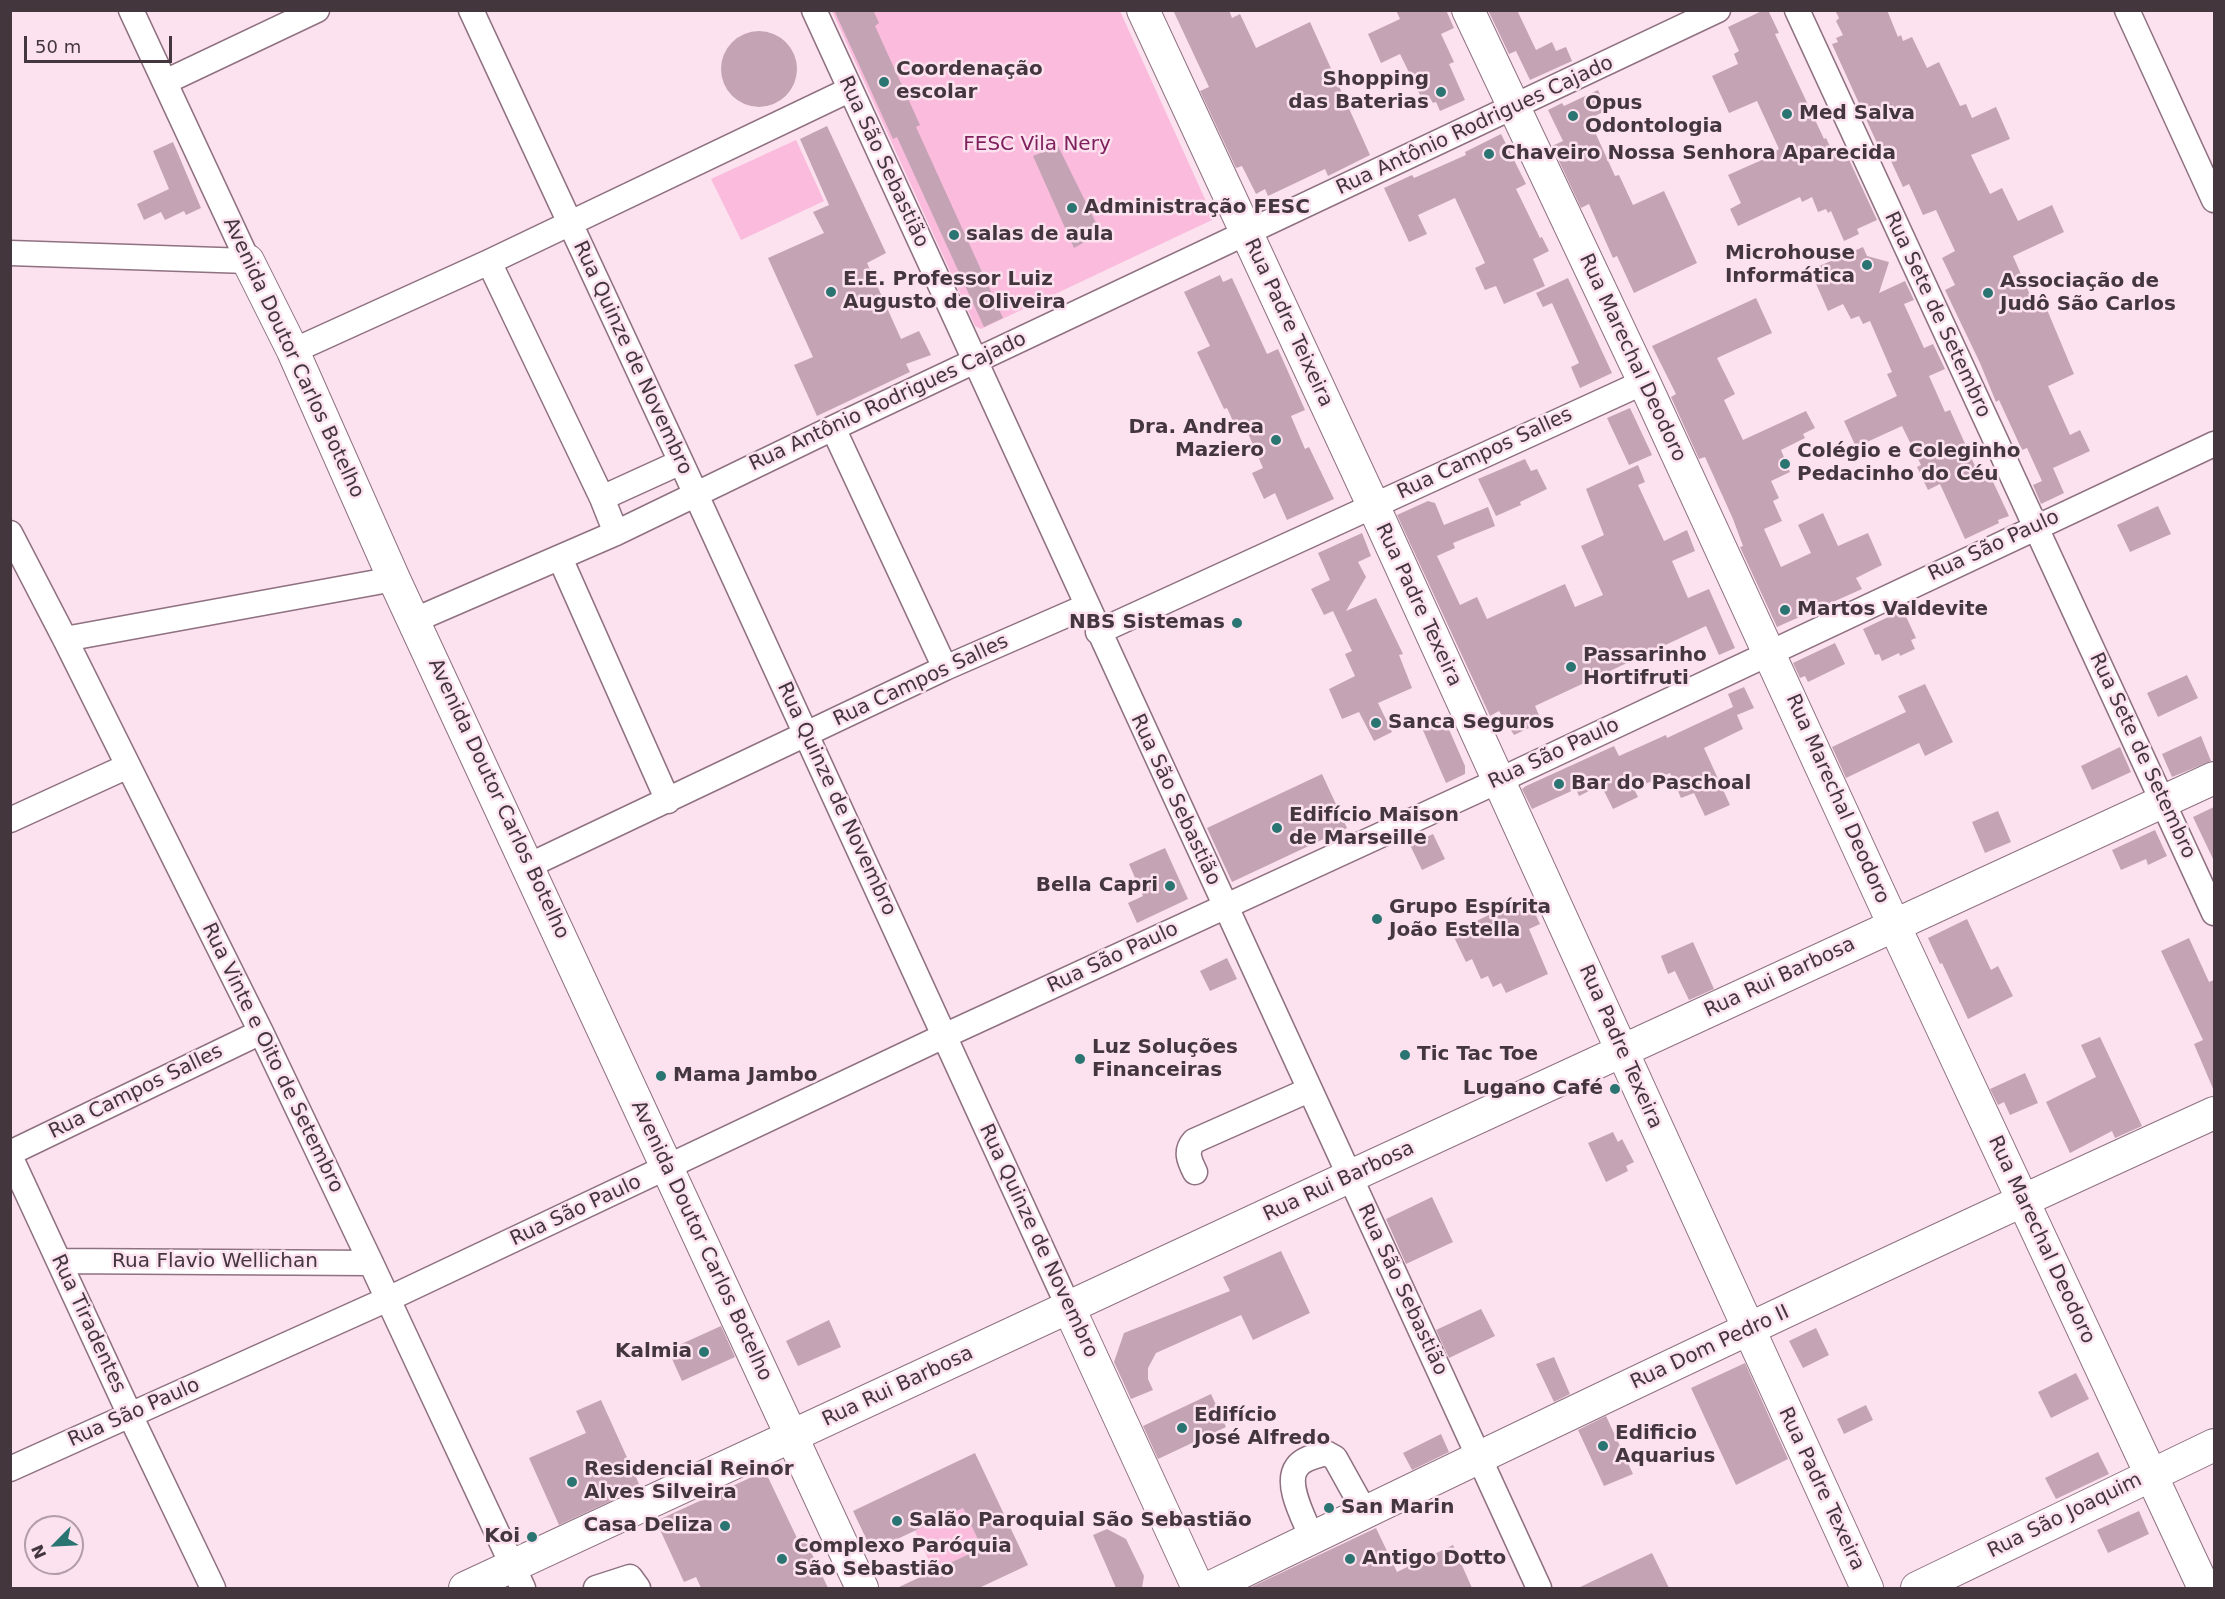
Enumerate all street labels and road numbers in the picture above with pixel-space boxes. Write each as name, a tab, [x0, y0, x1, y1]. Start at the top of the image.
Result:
street label: Rua Antônio Rodrigues Cajado	[1333, 51, 1617, 201]
street label: Rua São Sebastião	[833, 73, 933, 251]
street label: Rua Sete de Setembro	[1879, 208, 1995, 422]
street label: Avenida Doutor Carlos Botelho	[217, 214, 369, 502]
street label: Rua Padre Teixeira	[1238, 235, 1338, 411]
street label: Rua Quinze de Novembro	[567, 237, 697, 479]
street label: Rua Marechal Deodoro	[1573, 250, 1691, 466]
street label: Rua Antônio Rodrigues Cajado	[746, 327, 1030, 477]
street label: Rua Campos Salles	[1394, 403, 1576, 505]
street label: Rua São Paulo	[1925, 505, 2063, 587]
street label: Rua Padre Texeira	[1370, 520, 1466, 690]
street label: Rua Campos Salles	[830, 630, 1012, 732]
street label: Rua Sete de Setembro	[2084, 649, 2200, 863]
street label: Avenida Doutor Carlos Botelho	[422, 655, 574, 943]
street label: Rua Quinze de Novembro	[771, 678, 901, 920]
street label: Rua Marechal Deodoro	[1780, 691, 1894, 907]
street label: Rua São Sebastião	[1125, 711, 1225, 889]
street label: Rua São Paulo	[1485, 713, 1623, 795]
street label: Rua São Paulo	[1044, 917, 1182, 999]
street label: Rua Vinte e Oito de Setembro	[196, 919, 348, 1197]
street label: Rua Rui Barbosa	[1701, 933, 1859, 1023]
street label: Rua Padre Texeira	[1573, 961, 1667, 1133]
street label: Rua Campos Salles	[45, 1039, 227, 1145]
street label: Avenida Doutor Carlos Botelho	[625, 1097, 777, 1385]
street label: Rua Quinze de Novembro	[973, 1120, 1103, 1362]
street label: Rua Marechal Deodoro	[1982, 1132, 2100, 1348]
street label: Rua Rui Barbosa	[1260, 1137, 1418, 1227]
street label: Rua São Paulo	[507, 1170, 645, 1252]
street label: Rua São Sebastião	[1352, 1201, 1452, 1379]
street label: Rua Flavio Wellichan	[112, 1250, 318, 1274]
street label: Rua Tiradentes	[45, 1251, 131, 1397]
street label: Rua Dom Pedro II	[1627, 1301, 1793, 1395]
street label: Rua Rui Barbosa	[819, 1342, 977, 1432]
street label: Rua São Paulo	[64, 1373, 204, 1453]
street label: Rua Padre Texeira	[1773, 1404, 1869, 1574]
street label: Rua São Joaquim	[1984, 1468, 2146, 1564]

